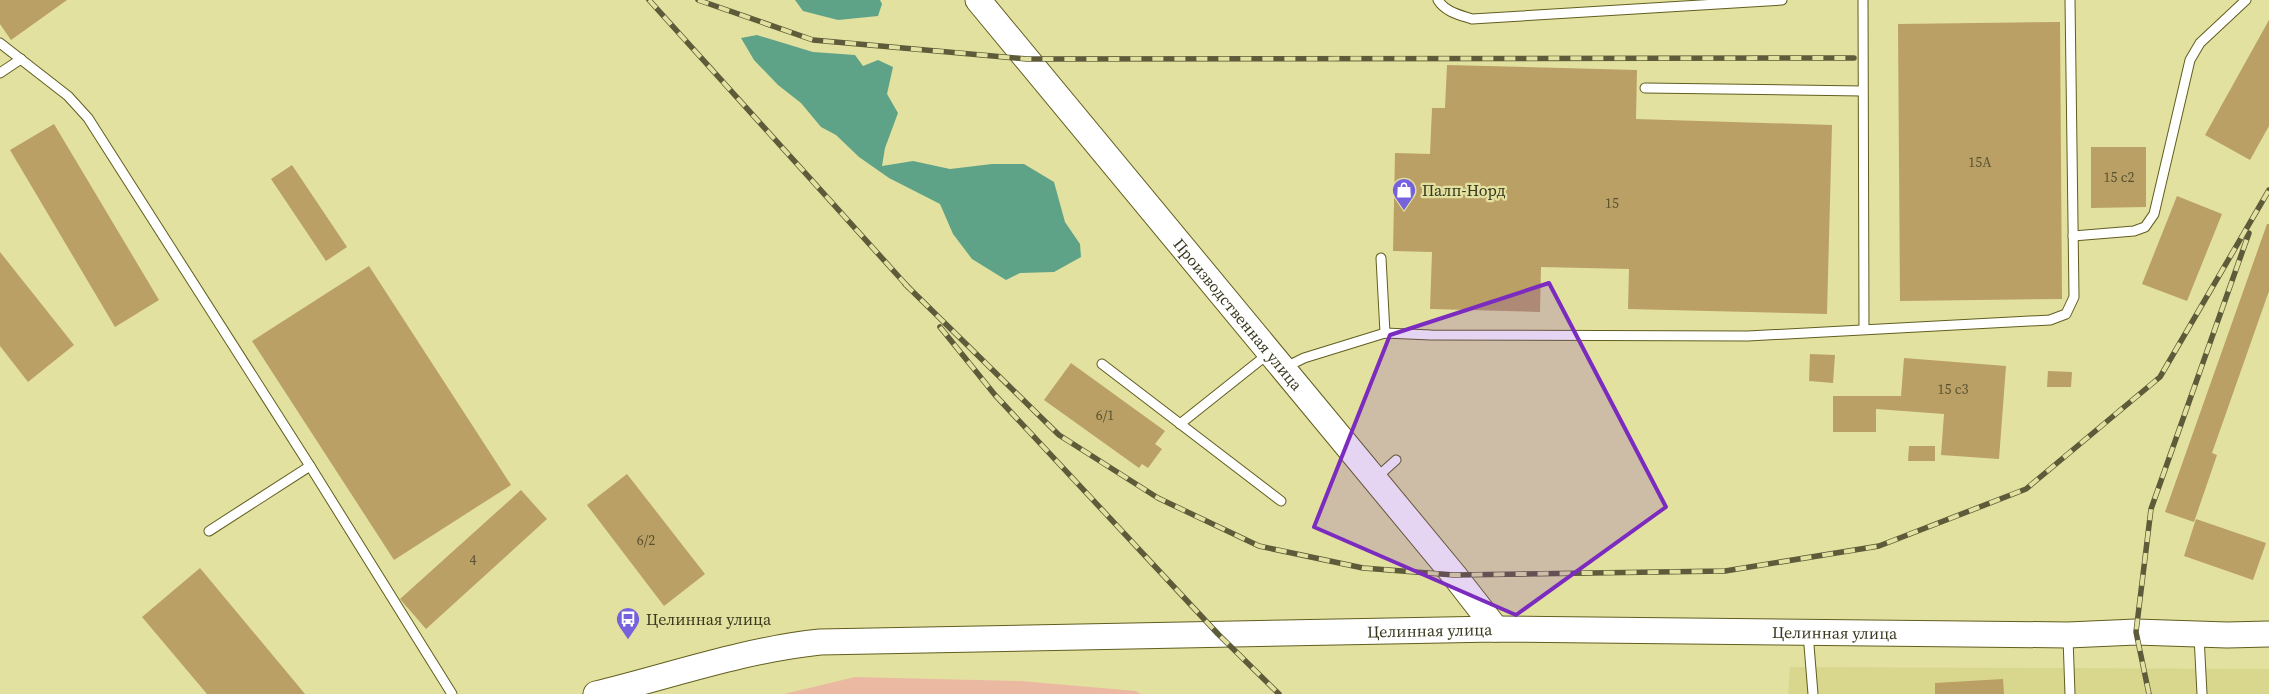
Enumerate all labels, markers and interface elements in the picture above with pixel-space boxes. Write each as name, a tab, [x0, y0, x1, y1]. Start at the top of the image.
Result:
house number: 15А	[1968, 152, 1992, 172]
house number: 15 с2	[2103, 167, 2135, 187]
shop icon: Палп-Норд	[1391, 177, 1417, 211]
place label: Палп-Норд	[1422, 179, 1505, 201]
house number: 15	[1605, 193, 1619, 213]
street label: Производственная улица	[1169, 233, 1308, 396]
house number: 15 с3	[1937, 379, 1969, 399]
house number: 6/1	[1096, 405, 1114, 425]
house number: 6/2	[637, 530, 655, 550]
house number: 4	[470, 550, 477, 570]
bus stop icon: Целинная улица	[615, 606, 641, 640]
place label: Целинная улица	[646, 608, 772, 630]
street label: Целинная улица	[1367, 618, 1493, 642]
street label: Целинная улица	[1772, 621, 1898, 644]

